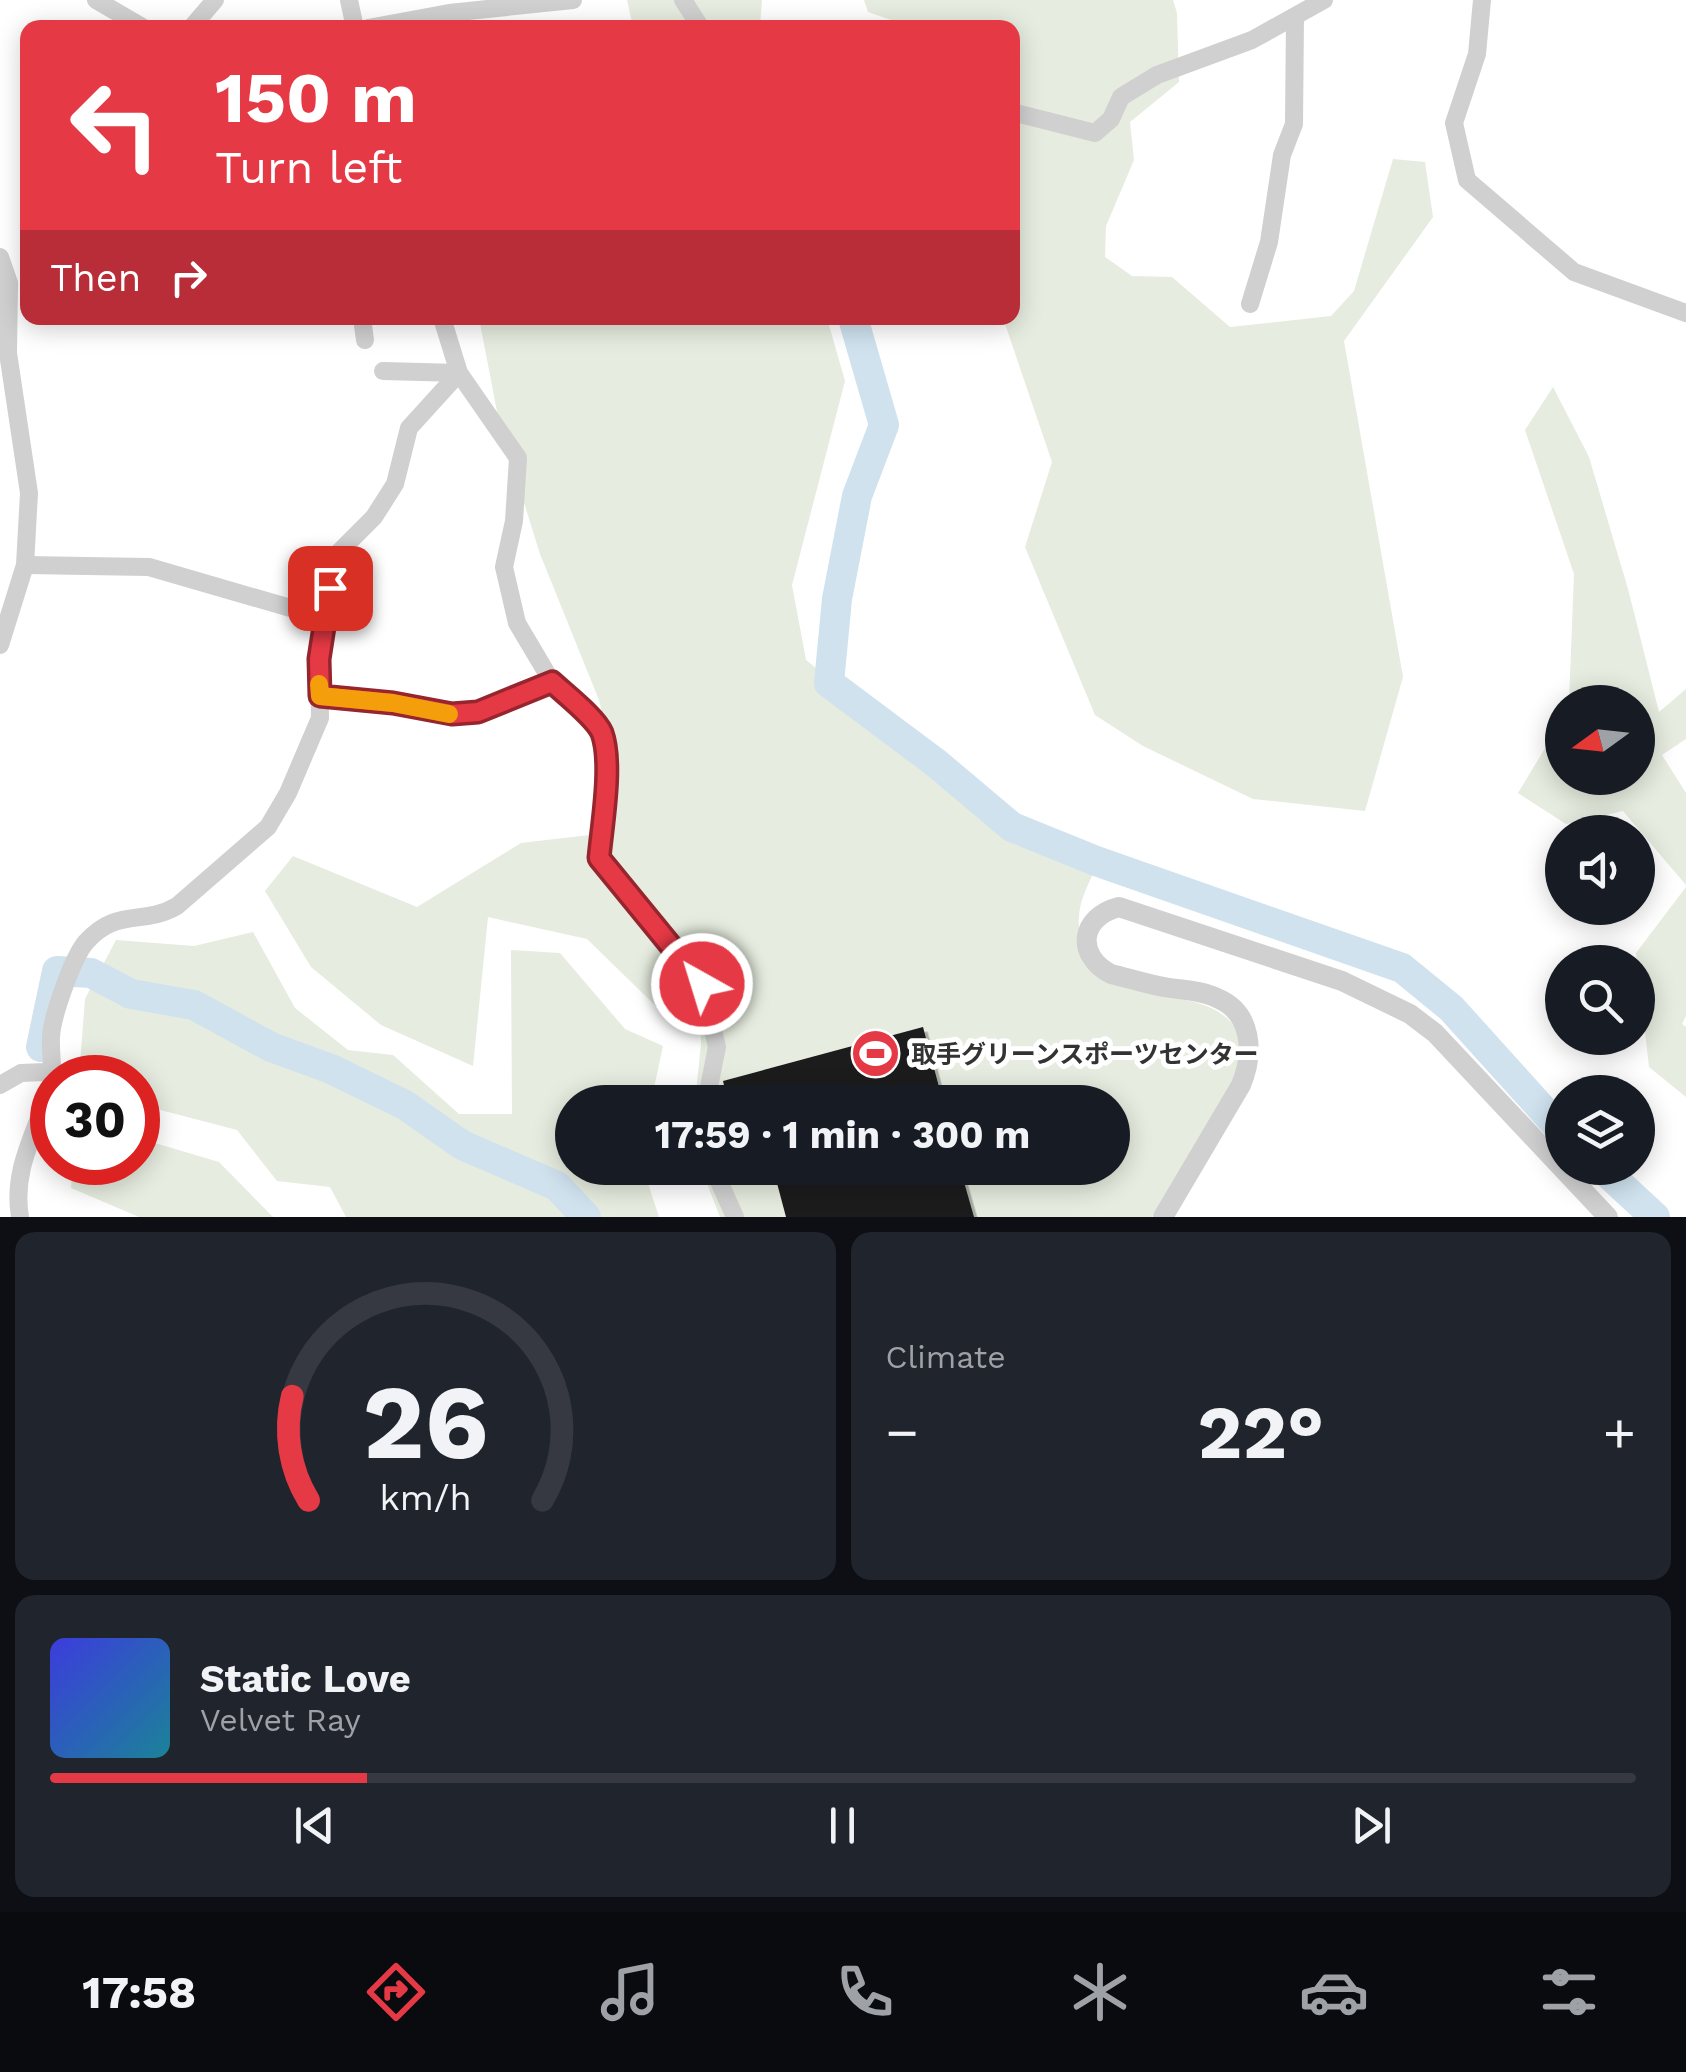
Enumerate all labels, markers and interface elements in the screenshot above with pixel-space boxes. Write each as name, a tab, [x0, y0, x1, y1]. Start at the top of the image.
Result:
text: 150 m	[215, 57, 417, 139]
icon: left	[50, 60, 180, 190]
text: Turn left	[215, 141, 402, 194]
icon: right	[161, 250, 216, 305]
text: Then	[50, 256, 141, 300]
pin	[288, 546, 373, 631]
icon: arrive	[303, 561, 358, 616]
north arrow	[1545, 685, 1655, 795]
map controls	[1545, 685, 1655, 1185]
button: sound	[1545, 815, 1655, 925]
position arrow	[650, 932, 754, 1036]
button: search	[1545, 945, 1655, 1055]
sports icon: 取手グリーンスポーツセンター	[850, 1028, 902, 1080]
place label: 取手グリーンスポーツセンター	[911, 1040, 1259, 1069]
speed limit sign: 30	[30, 1055, 160, 1185]
button: layers	[1545, 1075, 1655, 1185]
text: 17:59 · 1 min · 300 m	[655, 1113, 1030, 1157]
text: Climate	[886, 1338, 1006, 1376]
text: 26	[362, 1361, 488, 1483]
text: 22°	[1197, 1388, 1324, 1476]
text: −	[886, 1400, 919, 1464]
text: +	[1603, 1400, 1636, 1464]
text: km/h	[379, 1477, 471, 1519]
text: Static Love	[200, 1657, 411, 1701]
text: Velvet Ray	[200, 1701, 361, 1739]
icon: previous	[287, 1798, 342, 1853]
icon: pause	[815, 1798, 870, 1853]
icon: next	[1344, 1798, 1399, 1853]
icon: directions	[361, 1957, 431, 2027]
icon: music	[595, 1957, 665, 2027]
icon: phone	[830, 1957, 900, 2027]
icon: climate	[1065, 1957, 1135, 2027]
icon: car	[1299, 1957, 1369, 2027]
icon: filters	[1534, 1957, 1604, 2027]
text: 17:58	[82, 1966, 196, 2019]

